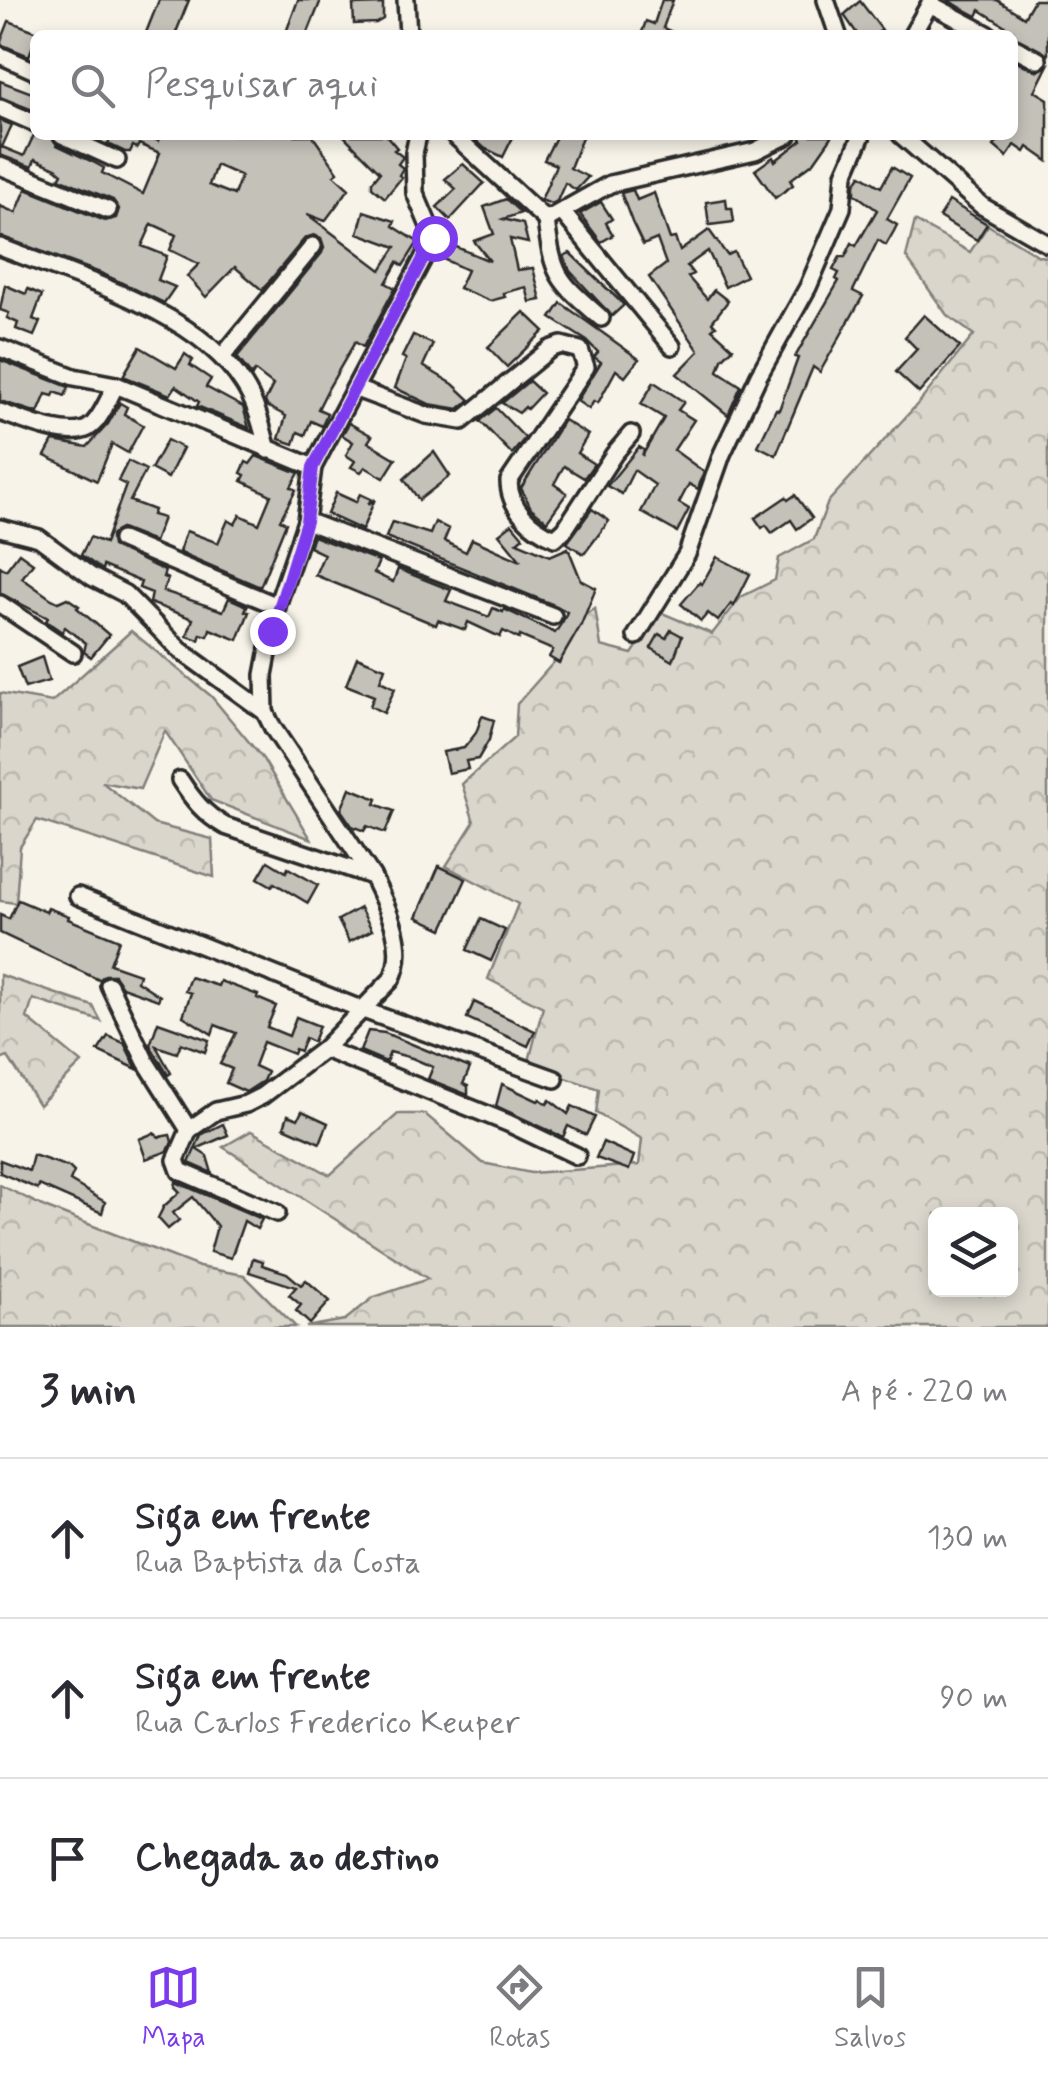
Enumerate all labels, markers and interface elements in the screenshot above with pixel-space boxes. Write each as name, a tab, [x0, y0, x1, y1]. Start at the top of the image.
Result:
search box	[30, 30, 1018, 140]
icon: search	[65, 58, 120, 113]
text: Pesquisar aqui	[145, 61, 378, 110]
route start	[412, 216, 458, 262]
route end	[250, 609, 296, 655]
map controls	[928, 1207, 1018, 1297]
button: layers	[928, 1207, 1018, 1297]
text: 3 min	[40, 1365, 137, 1420]
text: A pé · 220 m	[841, 1371, 1008, 1413]
text: Siga em frente	[135, 1493, 371, 1542]
icon: ahead	[40, 1511, 95, 1566]
text: 130 m	[927, 1517, 1008, 1559]
text: Rua Baptista da Costa	[135, 1542, 421, 1584]
text: Siga em frente	[135, 1653, 371, 1702]
icon: ahead	[40, 1671, 95, 1726]
text: 90 m	[940, 1677, 1008, 1719]
text: Rua Carlos Frederico Keuper	[135, 1702, 520, 1744]
icon: arrive	[40, 1831, 95, 1886]
text: Chegada ao destino	[135, 1834, 439, 1883]
tab: Mapa	[142, 1960, 206, 2057]
tab: Rotas	[489, 1960, 550, 2057]
tab: Salvos	[834, 1960, 906, 2057]

